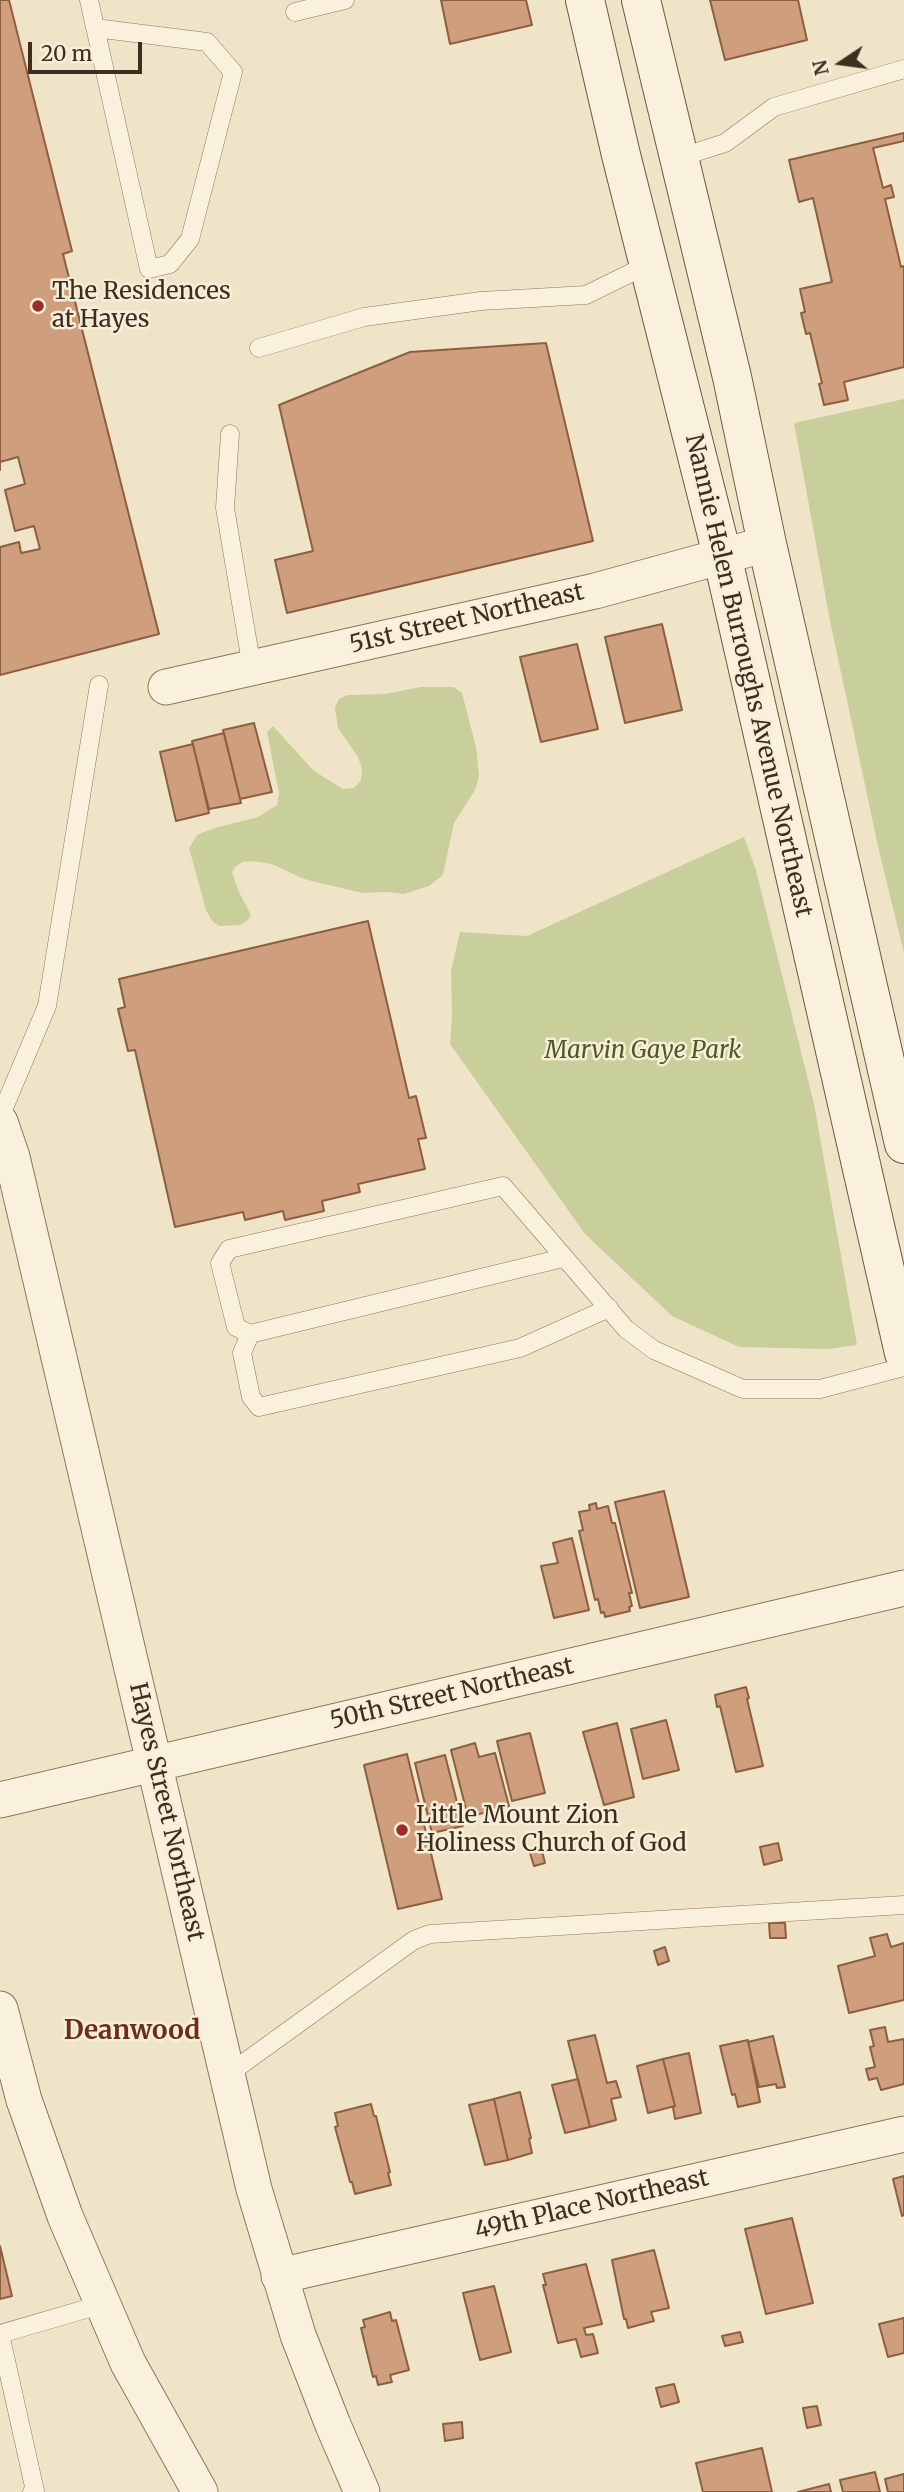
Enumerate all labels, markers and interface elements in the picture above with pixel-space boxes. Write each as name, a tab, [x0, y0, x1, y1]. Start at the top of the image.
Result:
scale bar	[32, 28, 145, 72]
north arrow	[806, 28, 876, 98]
text: 20 m	[41, 40, 92, 67]
text: N	[807, 58, 834, 78]
place label: The Residences at Hayes	[52, 278, 231, 334]
marker: The Residences at Hayes	[30, 298, 46, 314]
street label: Nannie Helen Burroughs Avenue Northeast	[678, 432, 818, 920]
street label: 51st Street Northeast	[347, 578, 587, 660]
park label: Marvin Gaye Park	[545, 1037, 741, 1065]
street label: 50th Street Northeast	[327, 1652, 577, 1736]
street label: Hayes Street Northeast	[122, 1680, 210, 1944]
place label: Little Mount Zion Holiness Church of God	[416, 1802, 687, 1858]
marker: Little Mount Zion Holiness Church of God	[394, 1822, 410, 1838]
district label: Deanwood	[64, 2016, 200, 2048]
street label: 49th Place Northeast	[472, 2164, 712, 2246]

